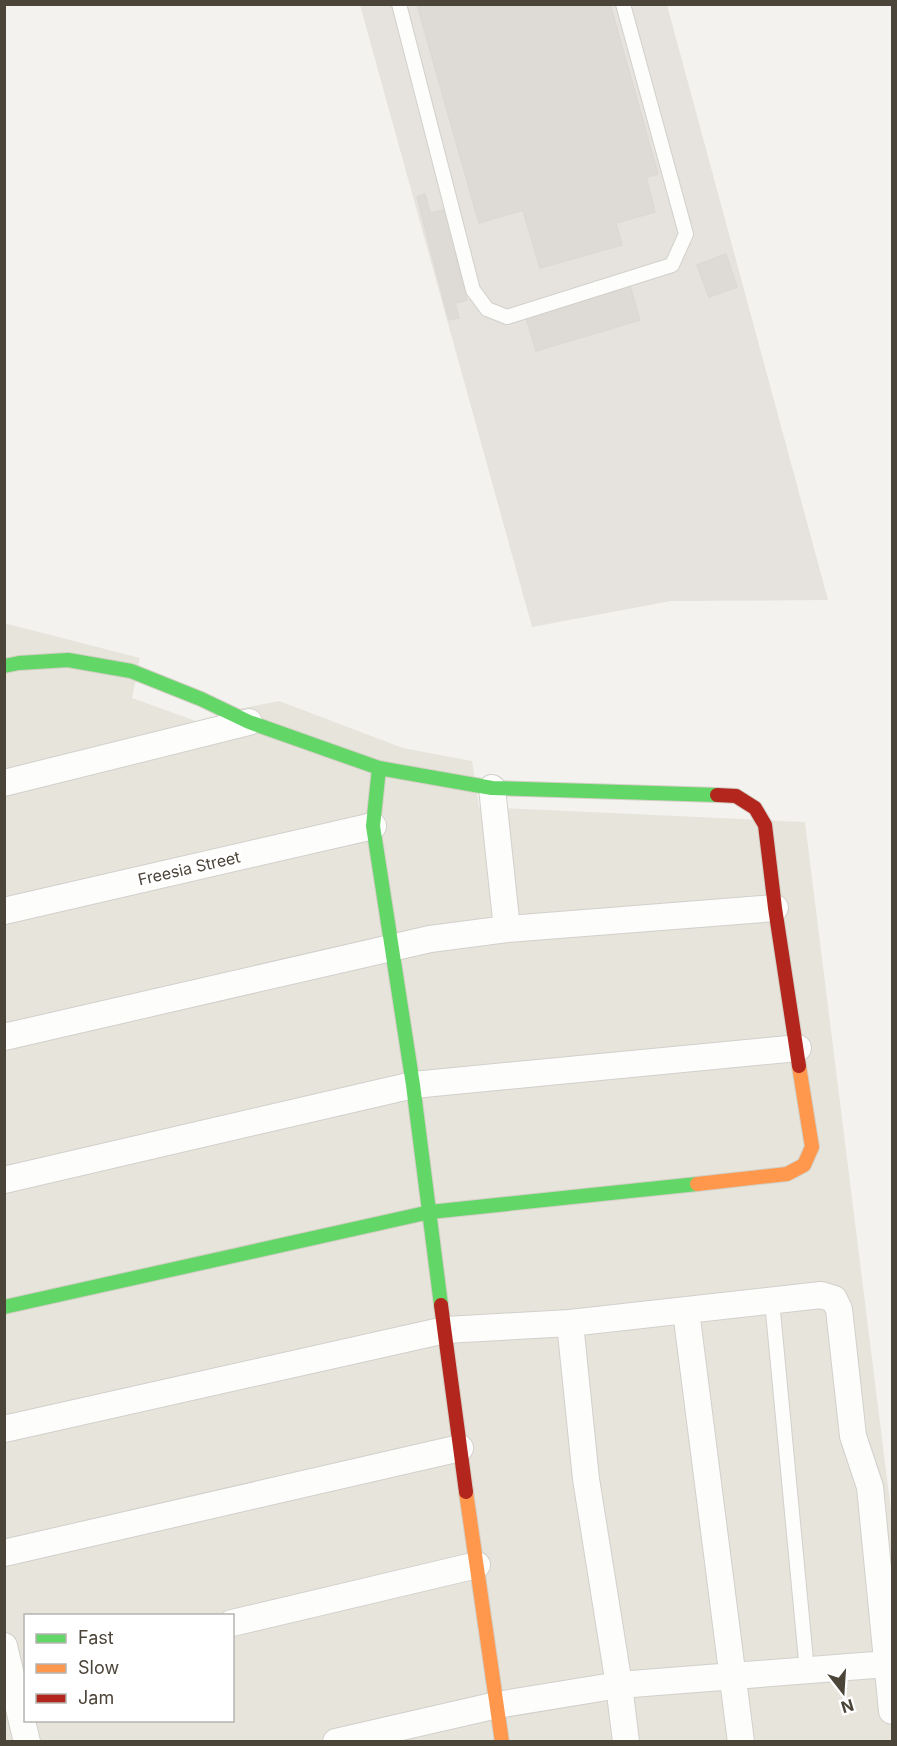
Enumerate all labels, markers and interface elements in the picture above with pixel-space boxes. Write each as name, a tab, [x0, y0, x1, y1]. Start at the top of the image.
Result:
street label: Freesia Street	[136, 847, 242, 889]
legend	[24, 1614, 234, 1722]
text: Fast	[78, 1627, 114, 1648]
text: Slow	[78, 1657, 119, 1678]
north arrow	[813, 1662, 873, 1722]
text: Jam	[78, 1687, 114, 1708]
text: N	[839, 1695, 856, 1718]

